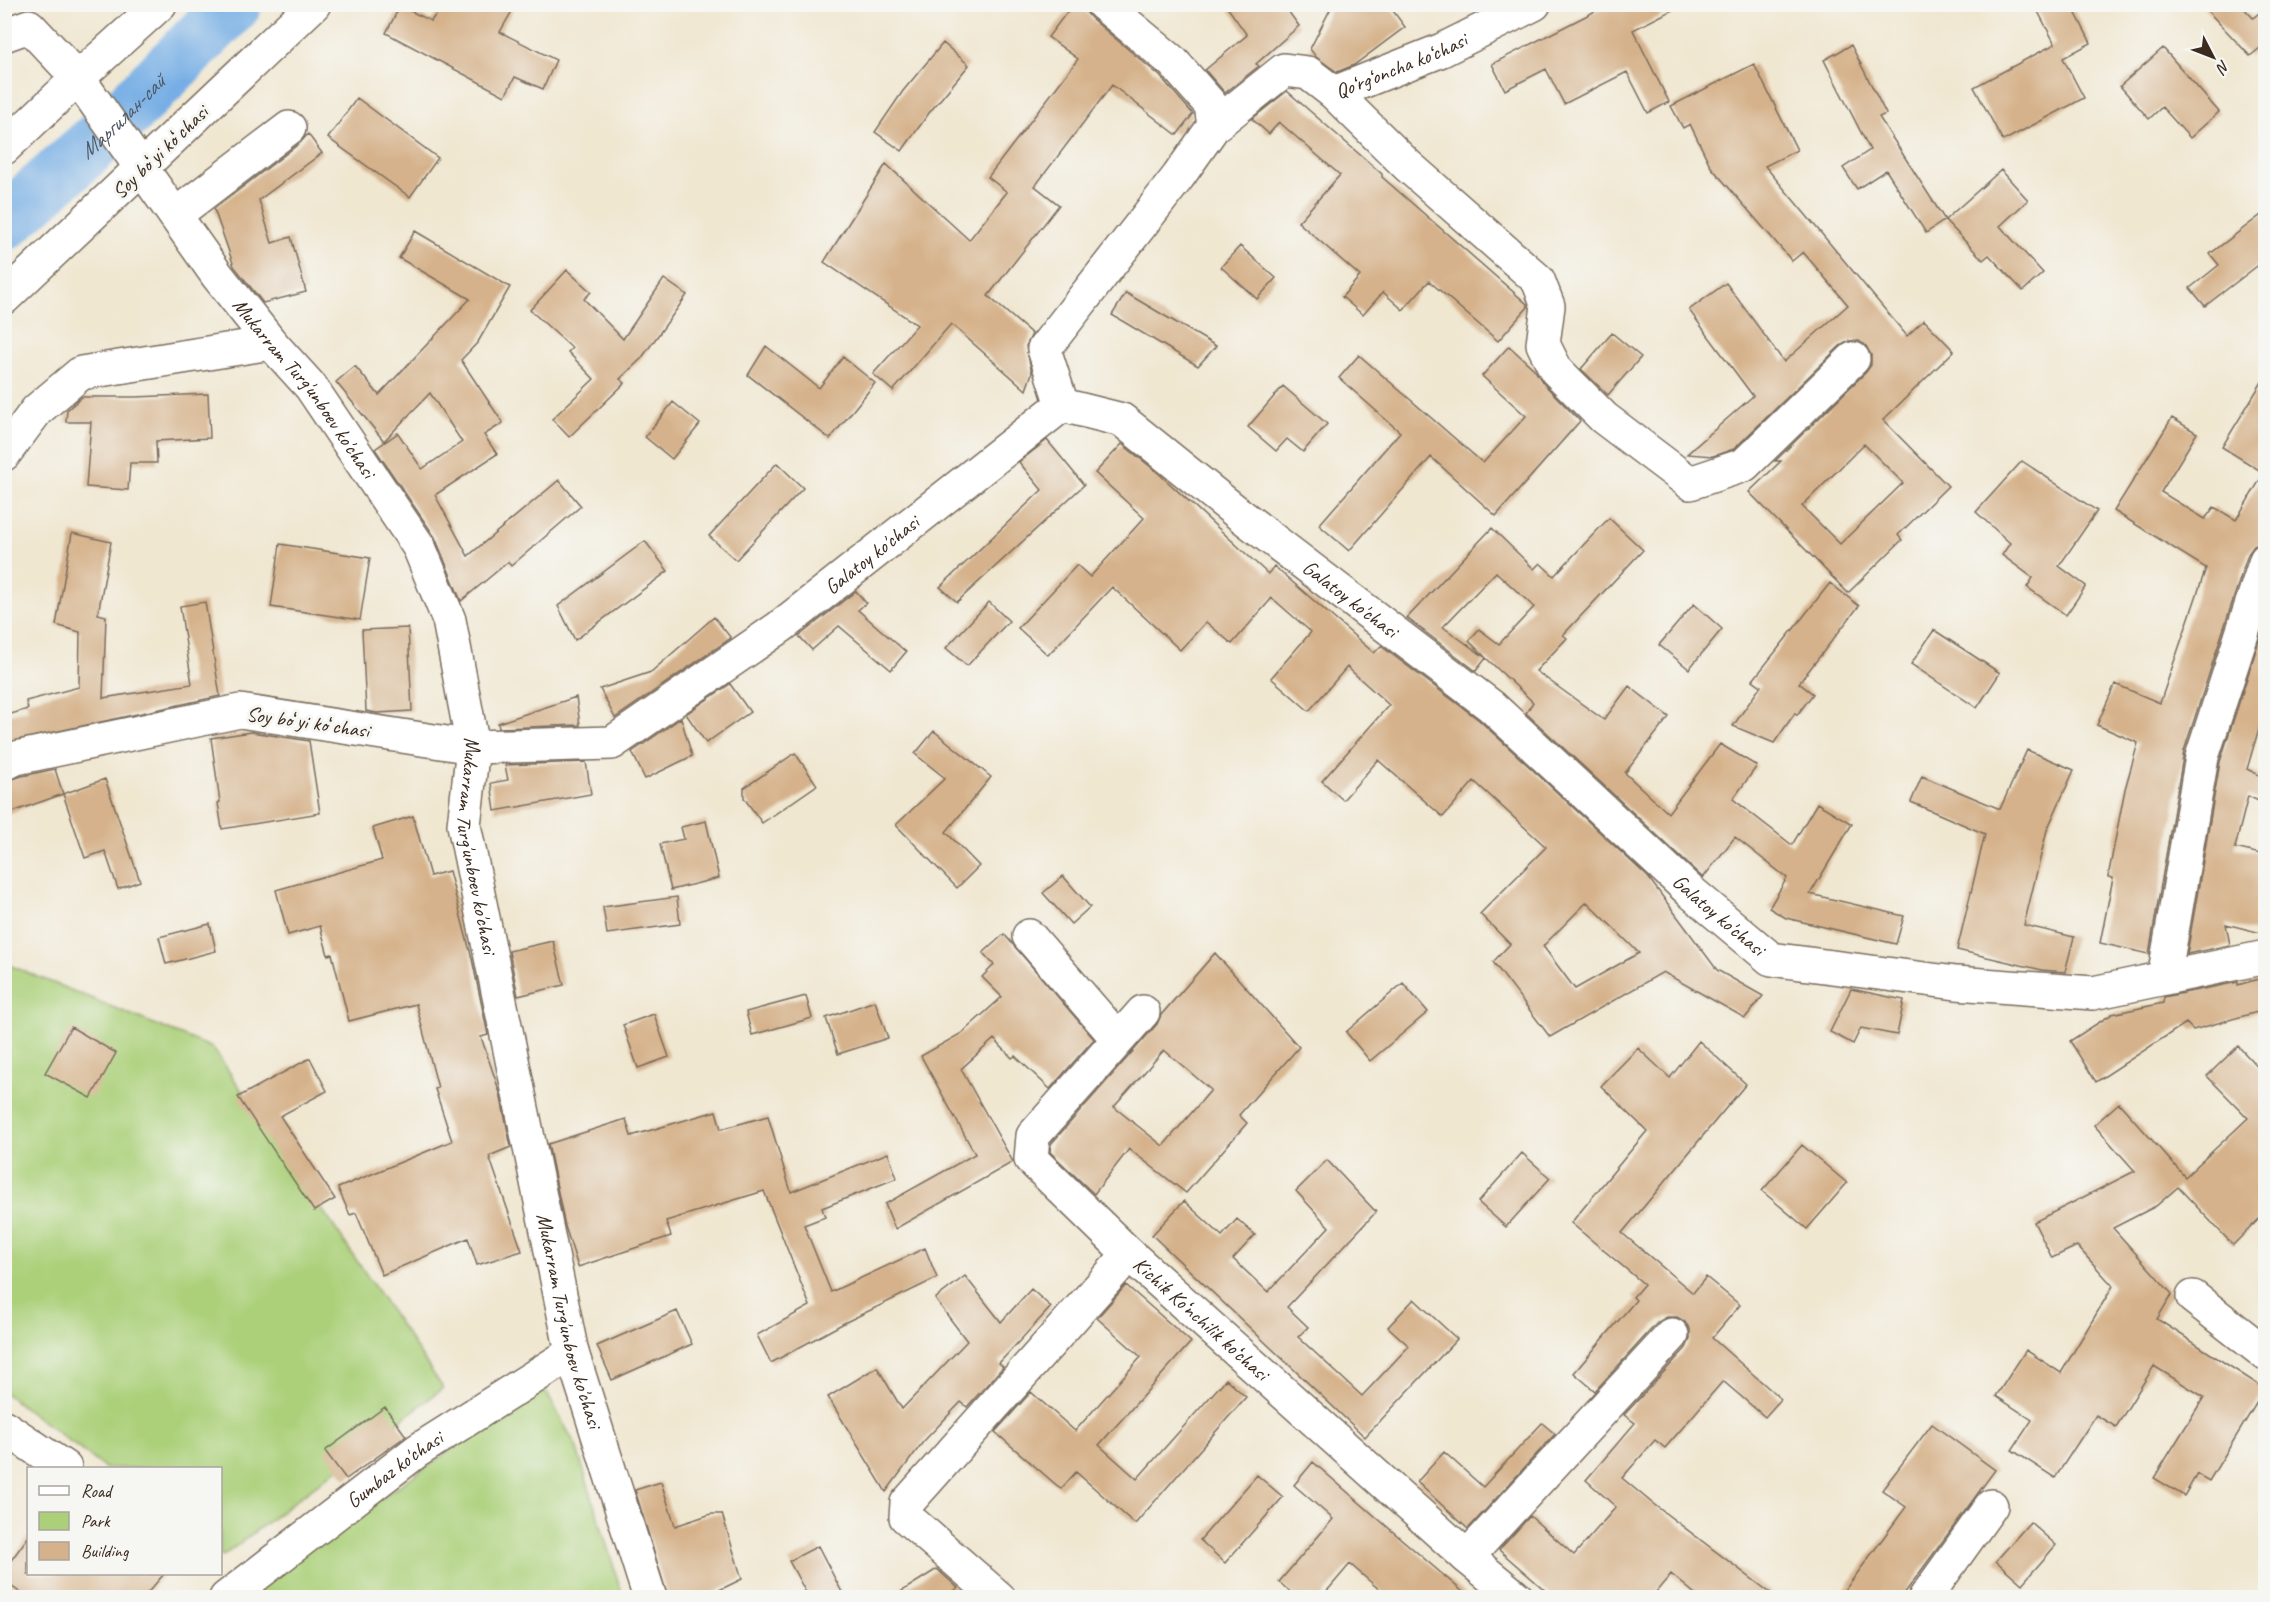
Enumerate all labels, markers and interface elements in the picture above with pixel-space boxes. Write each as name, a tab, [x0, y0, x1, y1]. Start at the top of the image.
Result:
street label: Qo‘rg‘oncha ko‘chasi	[1331, 25, 1474, 104]
north arrow	[2183, 27, 2243, 87]
text: N	[2211, 56, 2234, 79]
water label: Маргилан-сай	[73, 65, 175, 165]
street label: Soy boʻyi koʻchasi	[106, 98, 216, 204]
street label: Mukarram Turg'unboev ko'chasi	[227, 293, 383, 485]
street label: Galatoy ko'chasi	[819, 508, 927, 600]
street label: Galatoy ko'chasi	[1297, 554, 1406, 645]
street label: Soy boʻyi koʻchasi	[245, 701, 374, 744]
street label: Mukarram Turg'unboev ko'chasi	[451, 734, 504, 959]
street label: Galatoy ko'chasi	[1667, 868, 1773, 963]
street label: Mukarram Turg'unboev ko'chasi	[531, 1211, 609, 1434]
street label: Kichik Ko‘nchilik ko‘chasi	[1128, 1251, 1276, 1388]
street label: Gumbaz ko'chasi	[341, 1423, 450, 1514]
legend	[27, 1467, 222, 1575]
text: Road	[81, 1480, 114, 1502]
text: Park	[81, 1510, 111, 1532]
text: Building	[81, 1540, 130, 1562]

